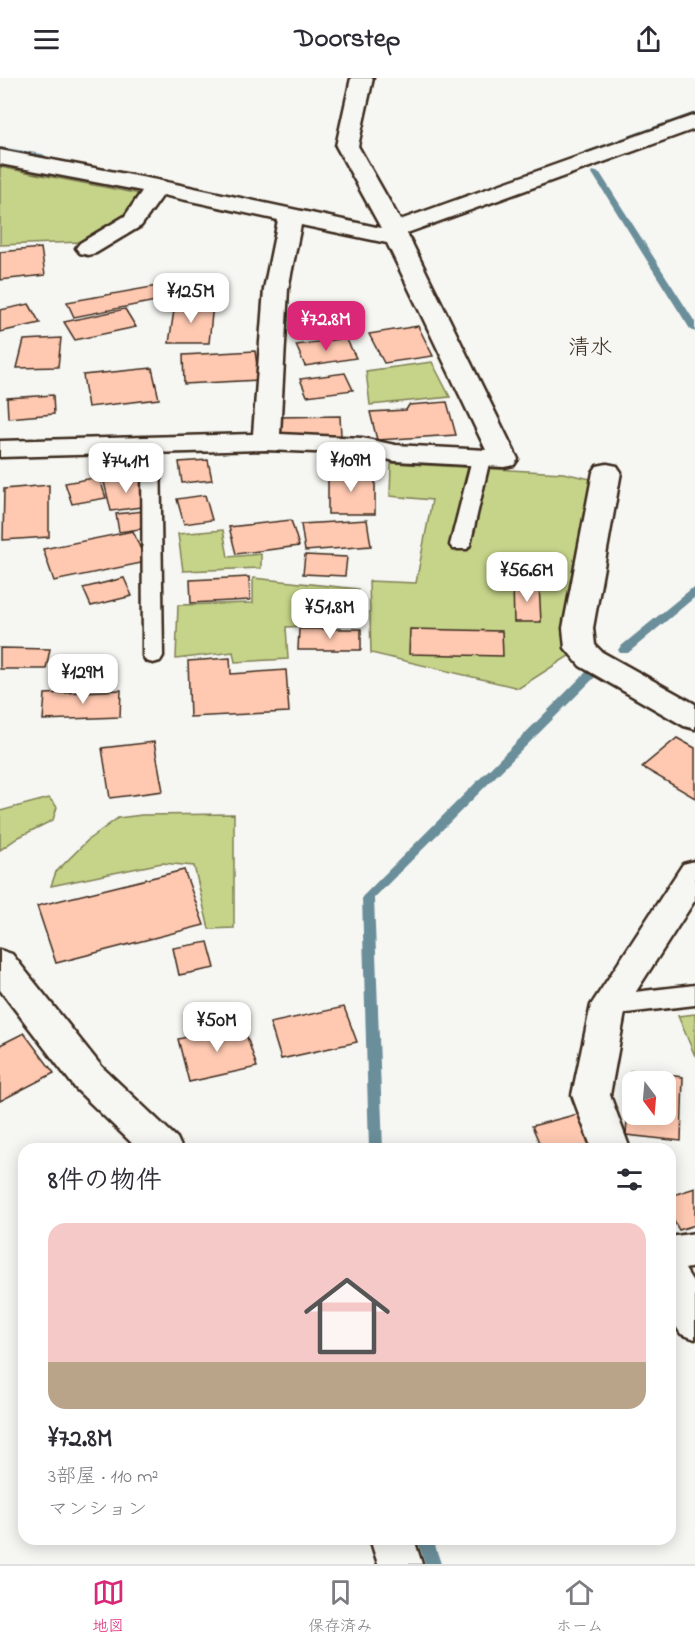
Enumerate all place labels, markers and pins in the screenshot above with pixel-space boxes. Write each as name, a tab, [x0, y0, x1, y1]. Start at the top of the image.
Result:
pin: ¥125M	[149, 273, 233, 324]
pin: ¥72.8M	[277, 301, 375, 352]
pin: ¥109M	[309, 442, 393, 493]
pin: ¥74.1M	[77, 443, 175, 494]
pin: ¥56.6M	[478, 552, 576, 603]
pin: ¥51.8M	[281, 589, 379, 640]
pin: ¥129M	[41, 654, 125, 705]
pin: ¥50M	[181, 1002, 253, 1053]

